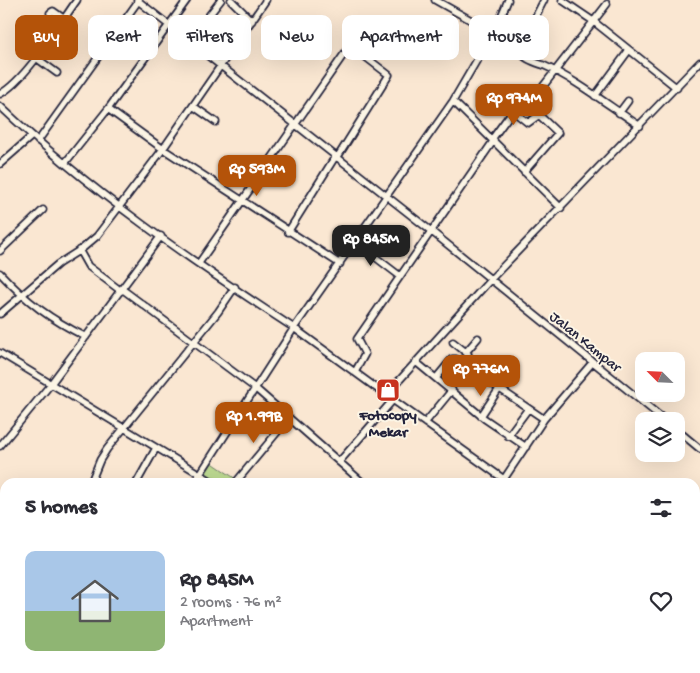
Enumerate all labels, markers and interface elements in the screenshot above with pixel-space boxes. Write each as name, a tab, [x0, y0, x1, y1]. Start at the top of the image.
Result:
chip: Buy	[15, 15, 78, 60]
chip: Rent	[88, 15, 158, 60]
chip: Filters	[168, 15, 251, 60]
chip: New	[261, 15, 332, 60]
chip: Apartment	[342, 15, 459, 60]
chip: House	[469, 15, 549, 60]
pin: Rp 974M	[468, 84, 560, 126]
text: Rp 974M	[486, 90, 542, 109]
pin: Rp 593M	[211, 154, 303, 197]
text: Rp 593M	[229, 161, 285, 180]
pin: Rp 845M	[325, 224, 417, 267]
text: Rp 845M	[343, 231, 399, 250]
street label: Jalan Kampar	[545, 308, 625, 378]
north arrow	[635, 352, 685, 402]
map controls	[635, 352, 685, 462]
pin: Rp 776M	[435, 354, 527, 397]
text: Rp 776M	[453, 361, 509, 380]
shop icon: Fotocopy Mekar	[375, 377, 401, 403]
pin: Rp 1.99B	[202, 402, 306, 444]
place label: Fotocopy Mekar	[358, 407, 417, 442]
text: Rp 1.99B	[226, 408, 282, 427]
button: layers	[635, 412, 685, 462]
icon: filters	[647, 494, 675, 522]
text: 5 homes	[25, 496, 97, 521]
text: Rp 845M	[180, 569, 253, 594]
icon: home	[65, 571, 125, 631]
icon: heart	[647, 587, 675, 615]
text: 2 rooms · 76 m²	[180, 594, 282, 613]
text: Apartment	[180, 613, 252, 632]

